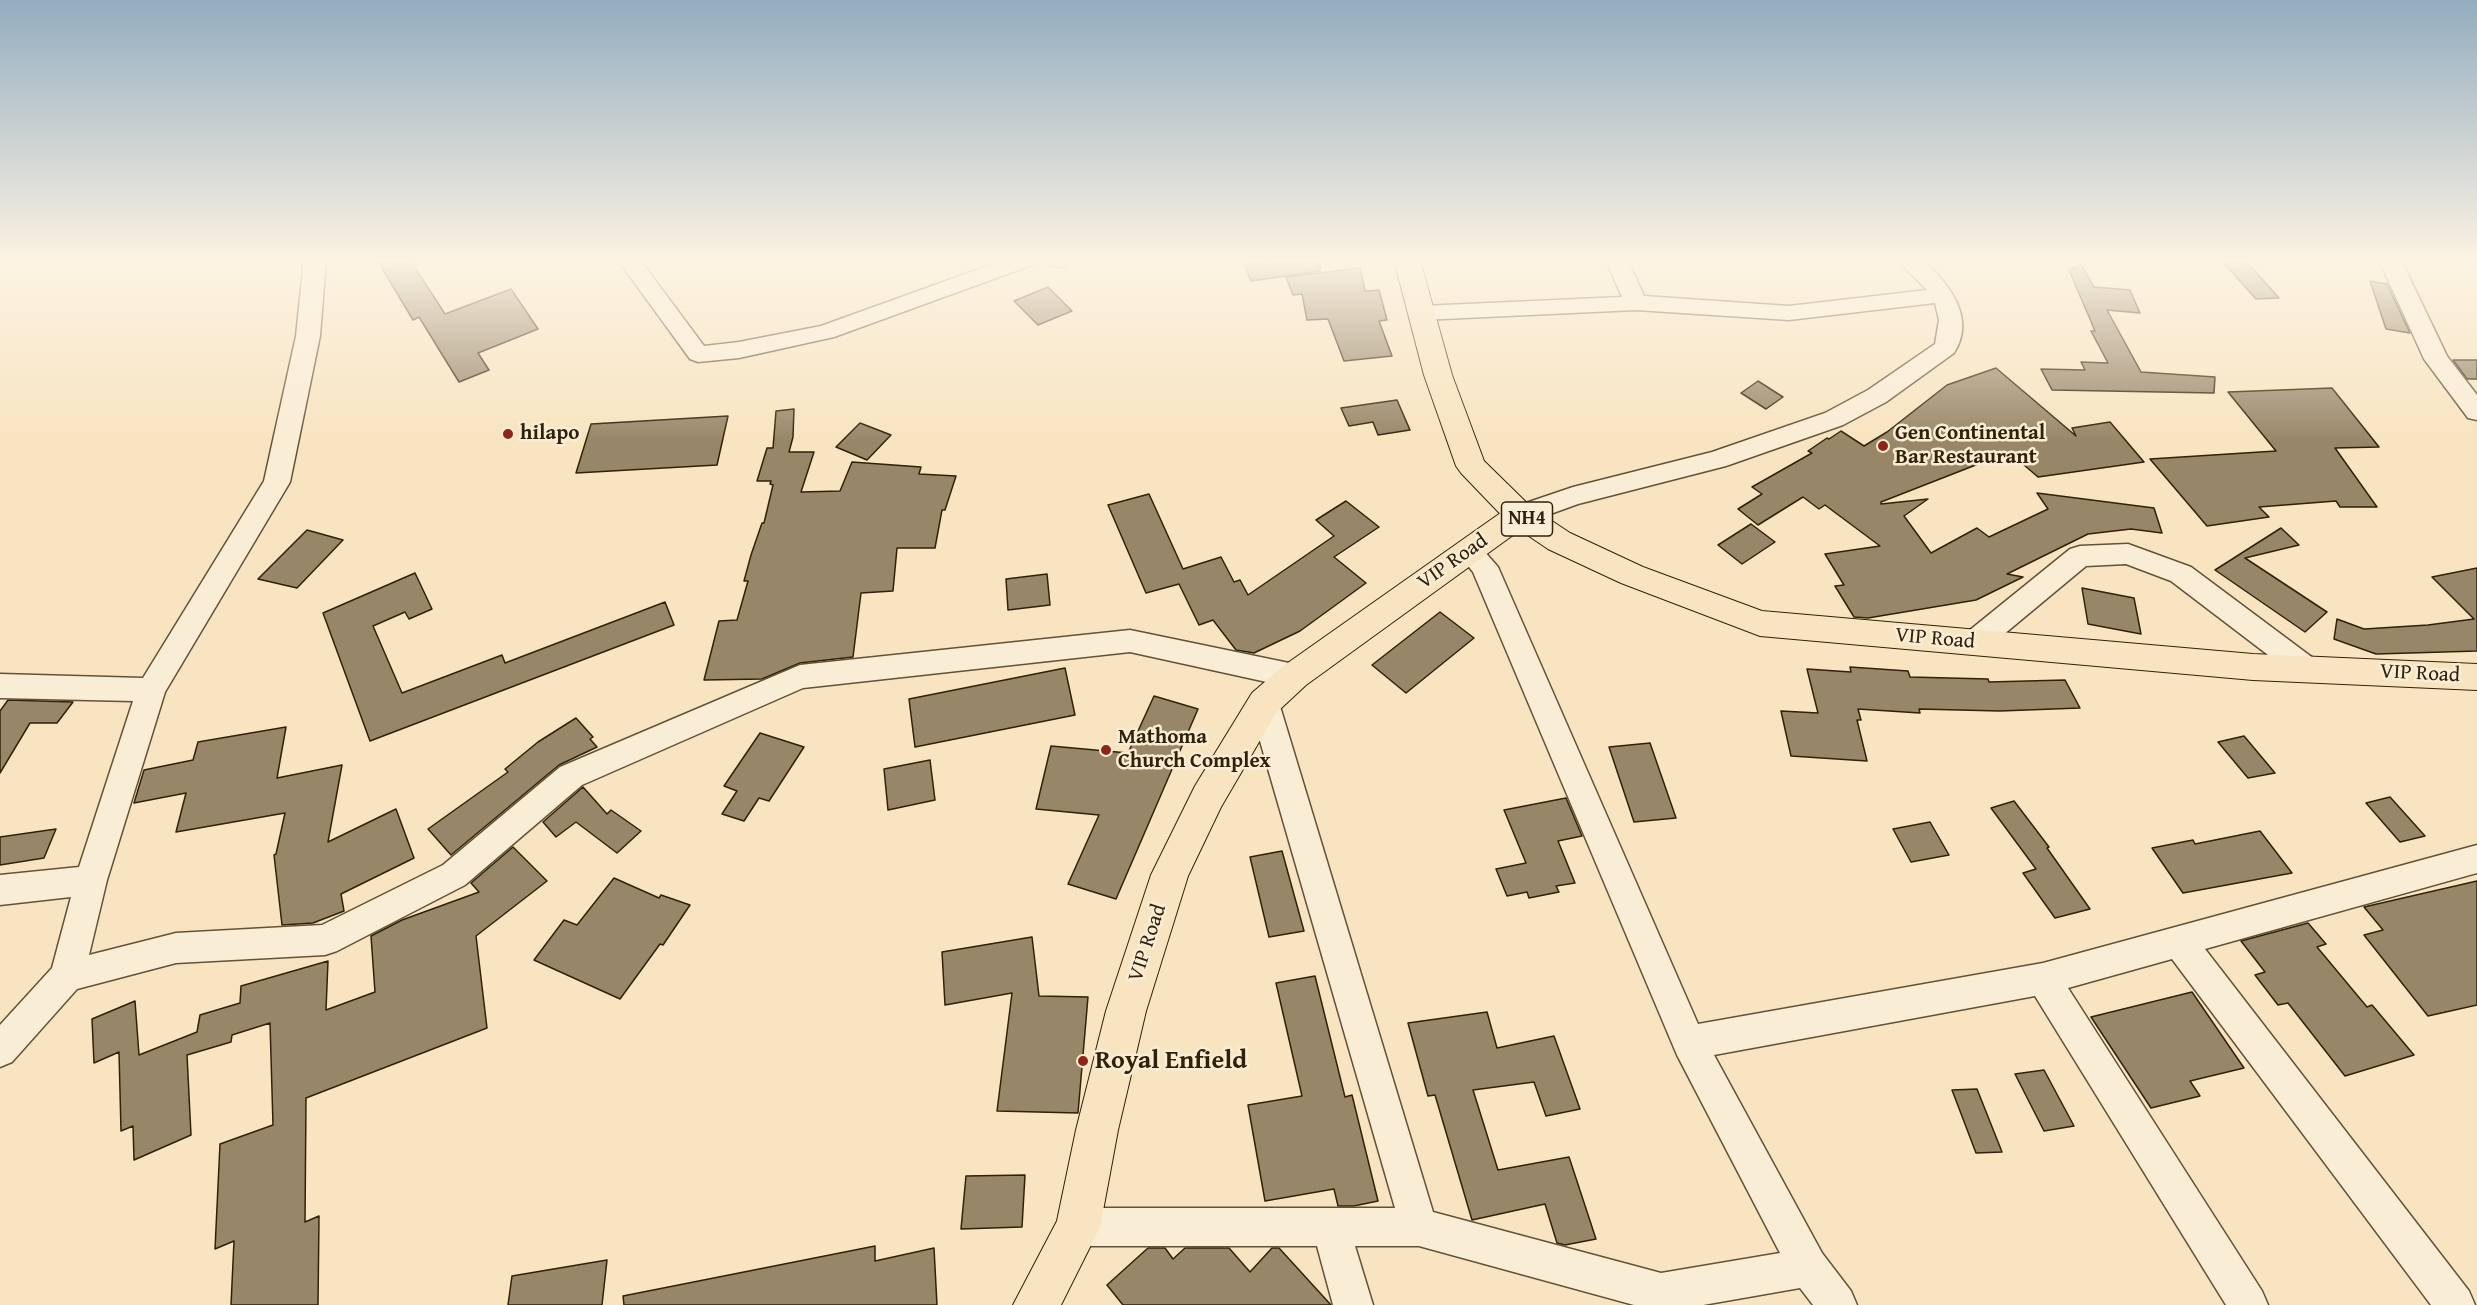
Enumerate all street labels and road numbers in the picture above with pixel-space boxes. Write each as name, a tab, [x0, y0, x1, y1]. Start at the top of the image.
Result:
road number: NH4	[1502, 502, 1552, 536]
street label: VIP Road	[1413, 529, 1493, 595]
street label: VIP Road	[1894, 623, 1976, 655]
street label: VIP Road	[2379, 659, 2461, 689]
street label: VIP Road	[1124, 901, 1172, 985]

